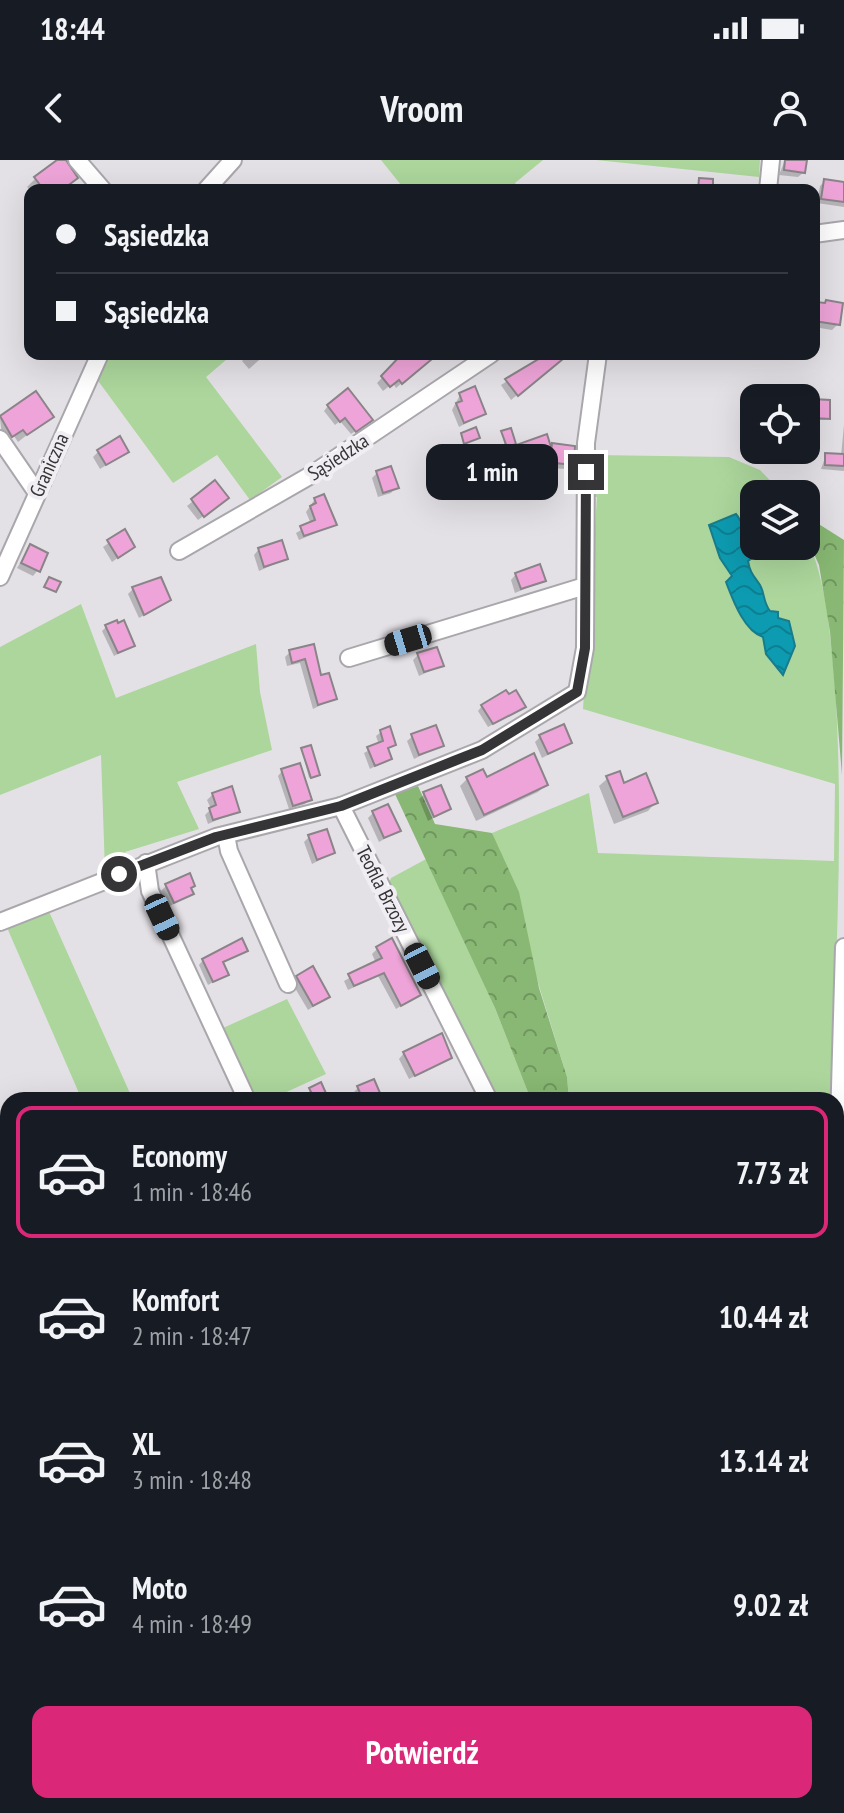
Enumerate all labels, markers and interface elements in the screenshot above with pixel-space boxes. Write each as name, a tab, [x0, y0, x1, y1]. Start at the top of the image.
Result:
text: 18:44	[40, 9, 105, 48]
text: Vroom	[381, 85, 463, 132]
icon: back	[32, 86, 76, 130]
icon: person	[768, 86, 812, 130]
text: Sąsiedzka	[104, 215, 209, 254]
text: Sąsiedzka	[104, 292, 209, 331]
map controls	[740, 384, 820, 560]
button: locate	[740, 384, 820, 464]
street label: Sąsiedzka	[303, 428, 373, 486]
street label: Graniczna	[23, 429, 75, 501]
callout: 1 min	[426, 444, 558, 500]
route end	[568, 454, 604, 490]
text: 1 min	[466, 455, 518, 488]
button: layers	[740, 480, 820, 560]
car	[382, 622, 434, 658]
street label: Teofila Brzozy	[350, 841, 416, 937]
route start	[101, 856, 137, 892]
car	[141, 890, 183, 944]
car	[400, 939, 444, 993]
icon: car	[36, 1136, 108, 1208]
text: Economy	[132, 1136, 227, 1175]
text: 7.73 zł	[736, 1153, 808, 1192]
text: 1 min · 18:46	[132, 1175, 252, 1208]
icon: car	[36, 1280, 108, 1352]
text: Komfort	[132, 1280, 219, 1319]
text: 10.44 zł	[719, 1297, 808, 1336]
text: 2 min · 18:47	[132, 1319, 252, 1352]
icon: car	[36, 1424, 108, 1496]
text: XL	[132, 1424, 161, 1463]
text: 13.14 zł	[719, 1441, 808, 1480]
text: 3 min · 18:48	[132, 1463, 252, 1496]
icon: car	[36, 1568, 108, 1640]
text: Moto	[132, 1568, 187, 1607]
text: 9.02 zł	[733, 1585, 808, 1624]
text: 4 min · 18:49	[132, 1607, 252, 1640]
button: Potwierdź	[32, 1706, 812, 1798]

